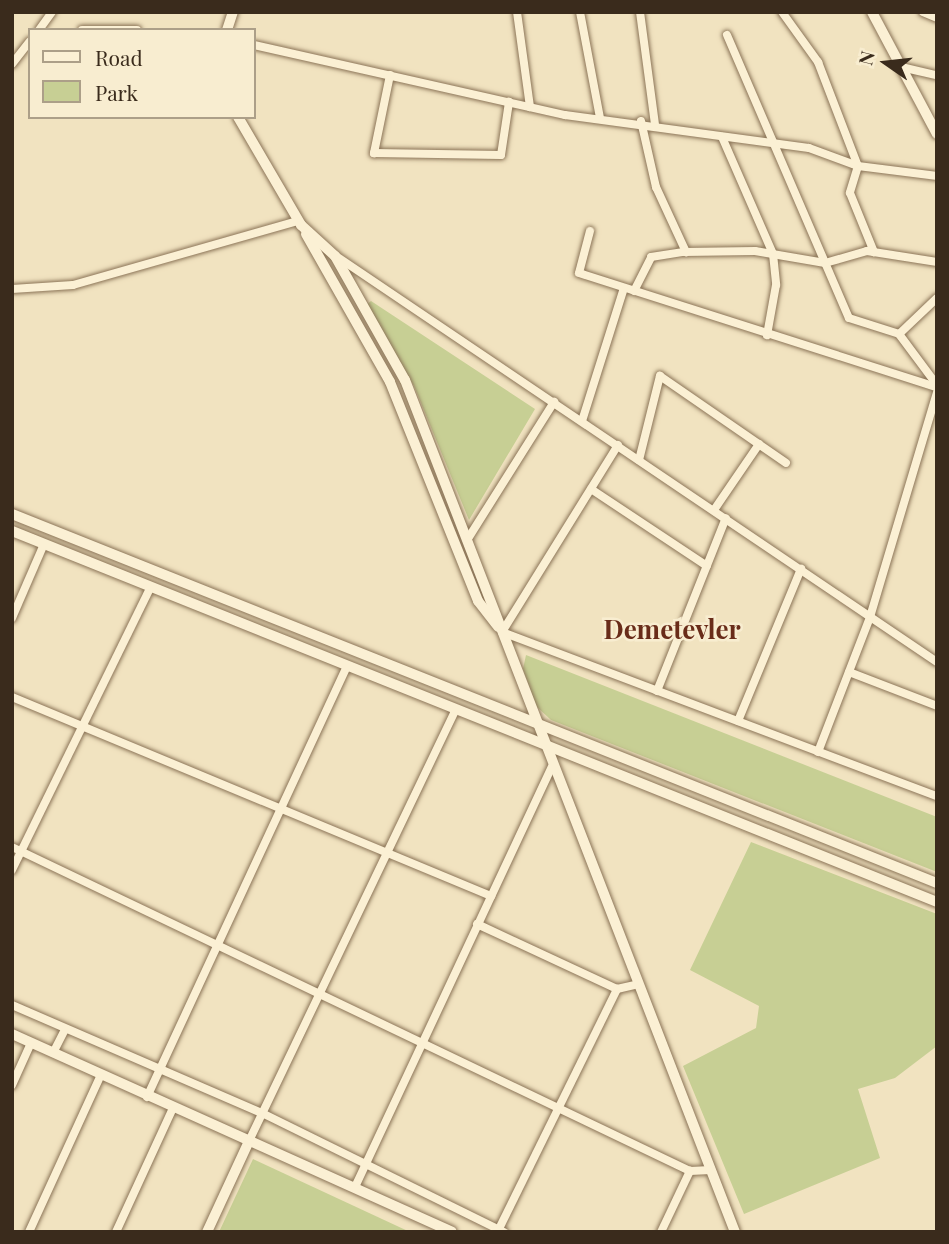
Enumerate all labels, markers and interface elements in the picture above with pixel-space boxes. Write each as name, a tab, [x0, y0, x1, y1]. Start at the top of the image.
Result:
legend	[28, 28, 256, 119]
north arrow	[851, 28, 921, 98]
text: Road	[95, 43, 143, 71]
text: N	[851, 48, 880, 68]
text: Park	[95, 78, 138, 106]
district label: Demetevler	[603, 613, 741, 645]

